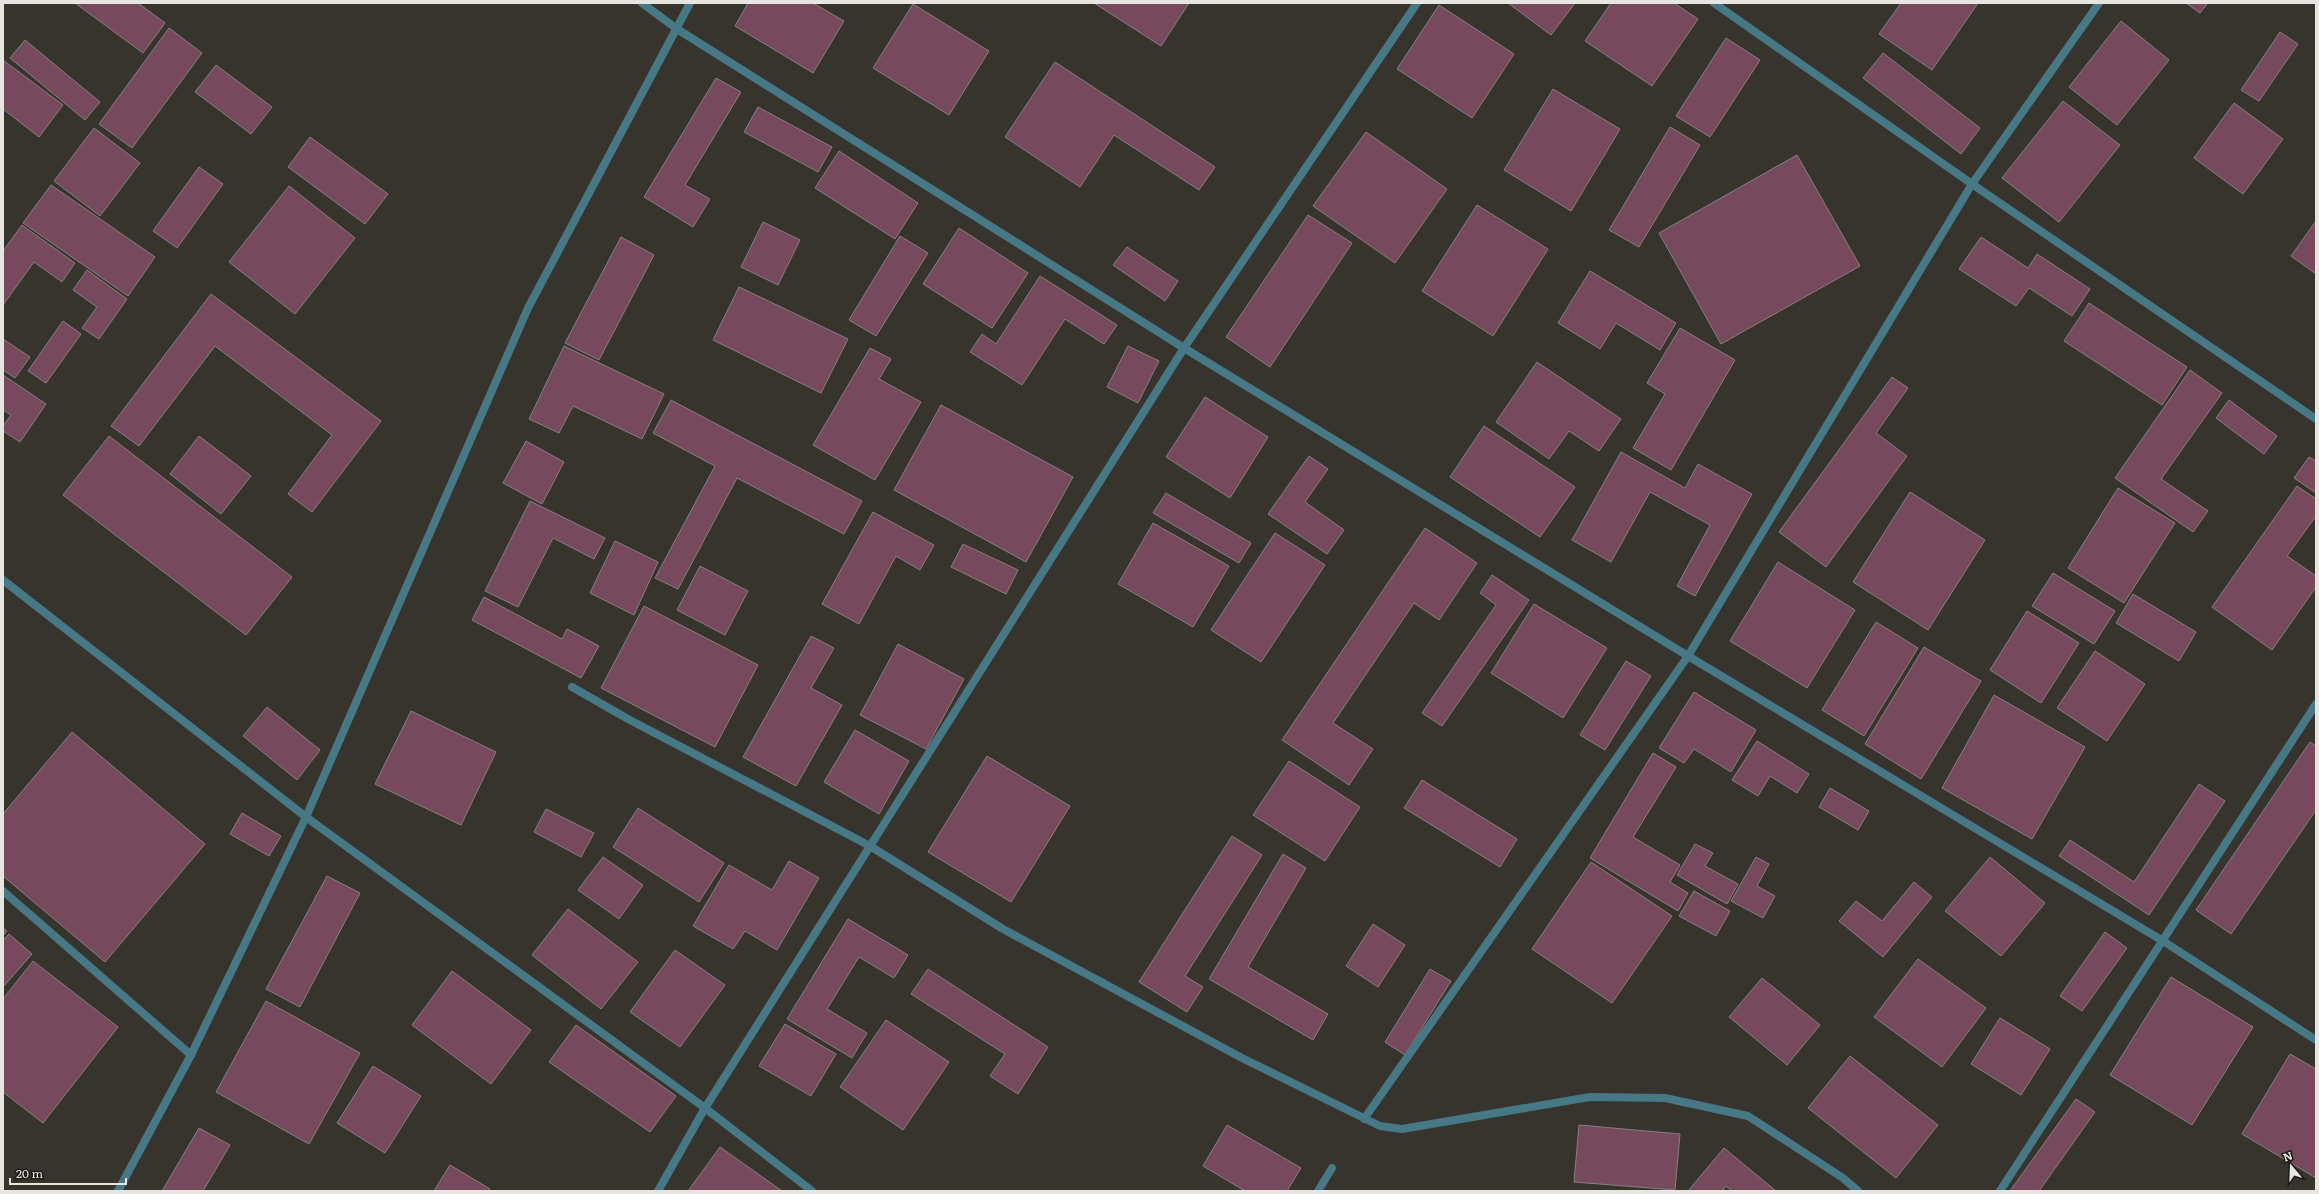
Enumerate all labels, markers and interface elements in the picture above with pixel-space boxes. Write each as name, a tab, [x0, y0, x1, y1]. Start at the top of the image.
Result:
north arrow	[2271, 1146, 2311, 1186]
text: N	[2280, 1147, 2294, 1165]
scale bar	[10, 1160, 126, 1186]
text: 20 m	[16, 1164, 43, 1182]

